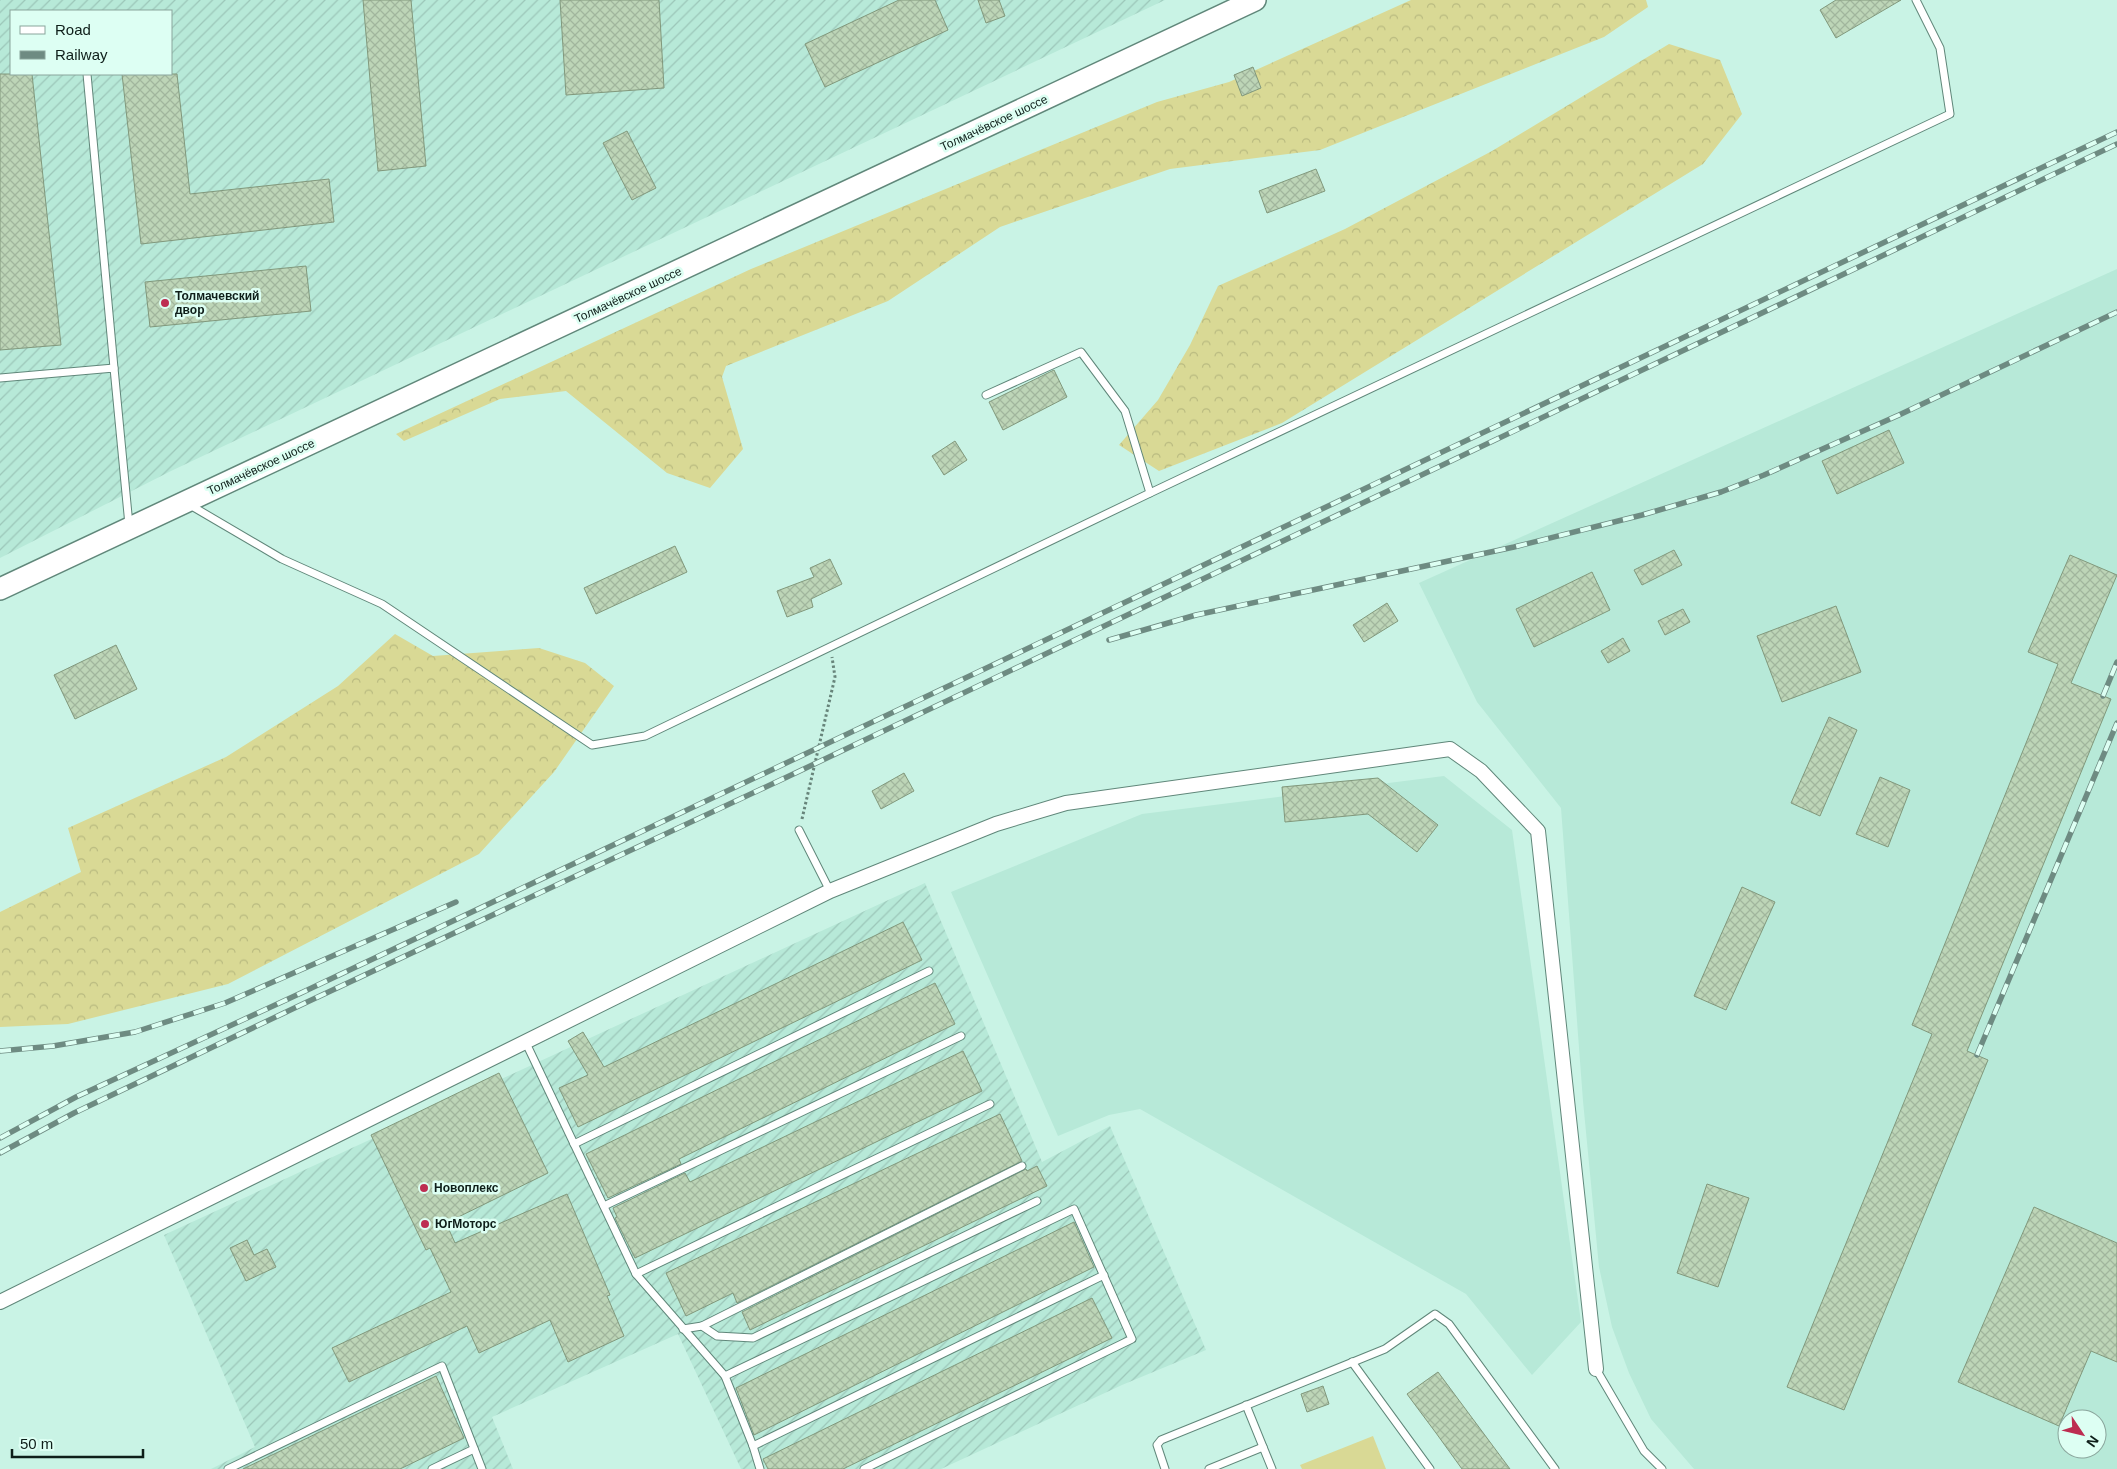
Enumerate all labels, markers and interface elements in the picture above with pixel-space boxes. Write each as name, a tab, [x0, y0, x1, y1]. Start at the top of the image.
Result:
legend	[10, 10, 172, 75]
text: Road	[55, 21, 91, 38]
text: Railway	[55, 46, 108, 63]
street label: Толмачёвское шоссе	[938, 92, 1050, 154]
street label: Толмачёвское шоссе	[572, 264, 684, 326]
place label: Толмачевский двор	[175, 289, 259, 317]
marker: Толмачевский двор	[159, 297, 171, 309]
street label: Толмачёвское шоссе	[205, 436, 317, 498]
place label: Новоплекс	[434, 1181, 499, 1195]
marker: Новоплекс	[418, 1182, 430, 1194]
place label: ЮгМоторс	[435, 1217, 497, 1231]
marker: ЮгМоторс	[419, 1218, 431, 1230]
north arrow	[2057, 1409, 2107, 1459]
scale bar	[12, 1426, 144, 1458]
text: N	[2083, 1433, 2102, 1450]
text: 50 m	[20, 1435, 53, 1452]

